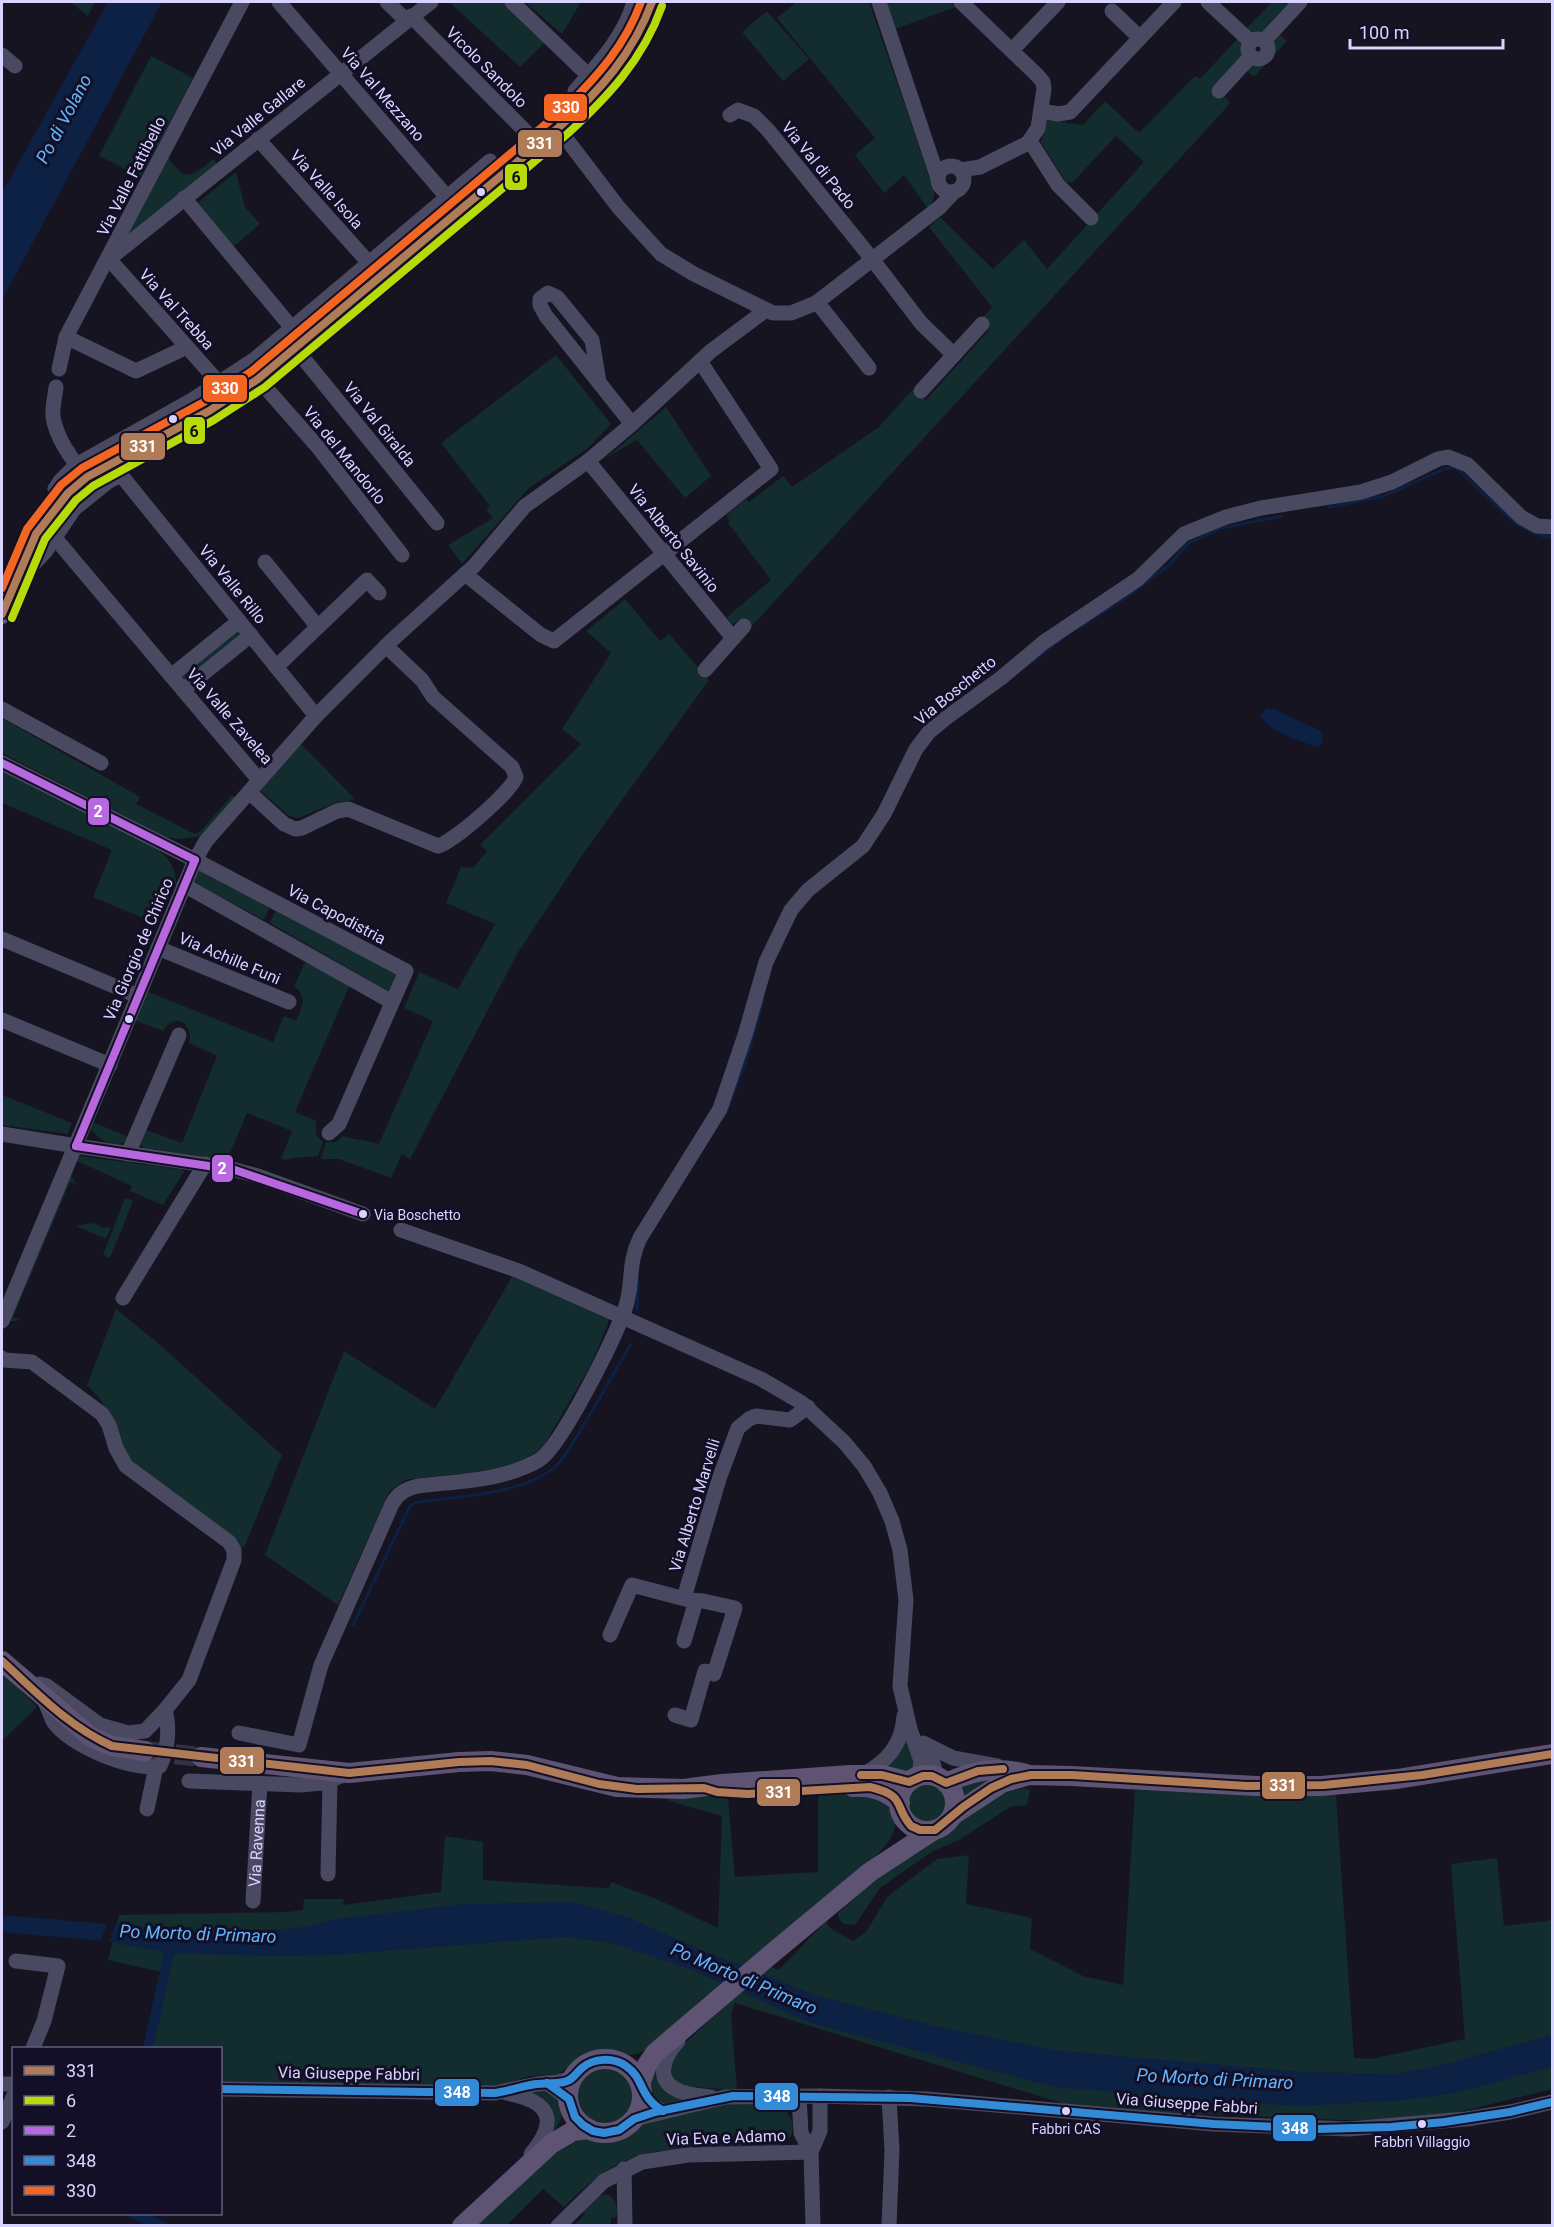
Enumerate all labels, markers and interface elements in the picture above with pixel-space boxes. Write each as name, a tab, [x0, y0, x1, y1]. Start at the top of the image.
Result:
scale bar	[1350, 12, 1503, 50]
text: 100 m	[1359, 22, 1410, 43]
street label: Vicolo Sandolo	[442, 23, 531, 112]
street label: Via Val Mezzano	[337, 44, 429, 145]
water label: Po di Volano	[31, 71, 96, 167]
street label: Via Valle Gallare	[208, 73, 309, 160]
line badge: 330	[543, 93, 588, 122]
text: 330	[552, 98, 580, 117]
street label: Via Valle Fattibello	[93, 113, 170, 239]
street label: Via Val di Pado	[778, 118, 860, 213]
line badge: 331	[517, 129, 563, 158]
text: 331	[526, 134, 554, 153]
street label: Via Valle Isola	[286, 146, 367, 233]
line badge: 6	[504, 163, 528, 191]
text: 6	[511, 168, 521, 187]
unlabelled marker	[475, 186, 487, 198]
street label: Via Val Trebba	[135, 265, 218, 354]
line badge: 330	[202, 374, 248, 403]
street label: Via Val Giralda	[340, 378, 420, 470]
text: 330	[211, 379, 239, 398]
street label: Via del Mandorlo	[299, 403, 390, 508]
unlabelled marker	[167, 413, 179, 425]
line badge: 6	[183, 416, 206, 445]
text: 6	[189, 422, 199, 441]
line badge: 331	[120, 432, 166, 461]
text: 331	[129, 437, 157, 456]
street label: Via Alberto Savinio	[624, 480, 723, 596]
street label: Via Valle Rillo	[195, 541, 270, 628]
street label: Via Boschetto	[911, 652, 1000, 729]
street label: Via Valle Zavelea	[183, 664, 276, 768]
line badge: 2	[87, 797, 110, 826]
text: 2	[93, 802, 103, 821]
street label: Via Giorgio de Chirico	[100, 875, 177, 1023]
street label: Via Capodistria	[284, 881, 389, 948]
street label: Via Achille Funi	[176, 928, 284, 988]
unlabelled marker	[123, 1013, 135, 1025]
line badge: 2	[211, 1154, 234, 1183]
text: 2	[217, 1159, 227, 1178]
place label: Via Boschetto	[374, 1207, 461, 1223]
marker: Via Boschetto	[357, 1208, 369, 1220]
street label: Via Alberto Marvelli	[665, 1436, 724, 1574]
line badge: 331	[219, 1746, 265, 1775]
text: 331	[228, 1752, 256, 1771]
line badge: 331	[1261, 1771, 1306, 1800]
text: 331	[1269, 1776, 1297, 1795]
line badge: 331	[756, 1778, 801, 1807]
text: 331	[765, 1783, 793, 1802]
street label: Via Ravenna	[245, 1799, 269, 1887]
water label: Po Morto di Primaro	[119, 1920, 277, 1947]
water label: Po Morto di Primaro	[668, 1938, 821, 2019]
legend	[12, 2047, 222, 2215]
text: 331	[66, 2060, 96, 2081]
street label: Via Giuseppe Fabbri	[278, 2063, 420, 2084]
water label: Po Morto di Primaro	[1136, 2064, 1294, 2093]
line badge: 348	[434, 2078, 480, 2107]
line badge: 348	[754, 2082, 799, 2111]
text: 348	[443, 2083, 471, 2102]
text: 348	[763, 2087, 791, 2106]
street label: Via Giuseppe Fabbri	[1115, 2089, 1259, 2118]
text: 6	[66, 2090, 76, 2111]
marker: Fabbri CAS	[1060, 2105, 1072, 2117]
line badge: 348	[1272, 2114, 1317, 2142]
marker: Fabbri Villaggio	[1416, 2118, 1428, 2130]
text: 348	[1281, 2119, 1309, 2138]
text: 2	[66, 2120, 76, 2141]
place label: Fabbri CAS	[1031, 2121, 1101, 2137]
street label: Via Eva e Adamo	[666, 2126, 786, 2149]
place label: Fabbri Villaggio	[1374, 2134, 1470, 2150]
text: 348	[66, 2150, 96, 2171]
text: 330	[66, 2180, 96, 2201]

